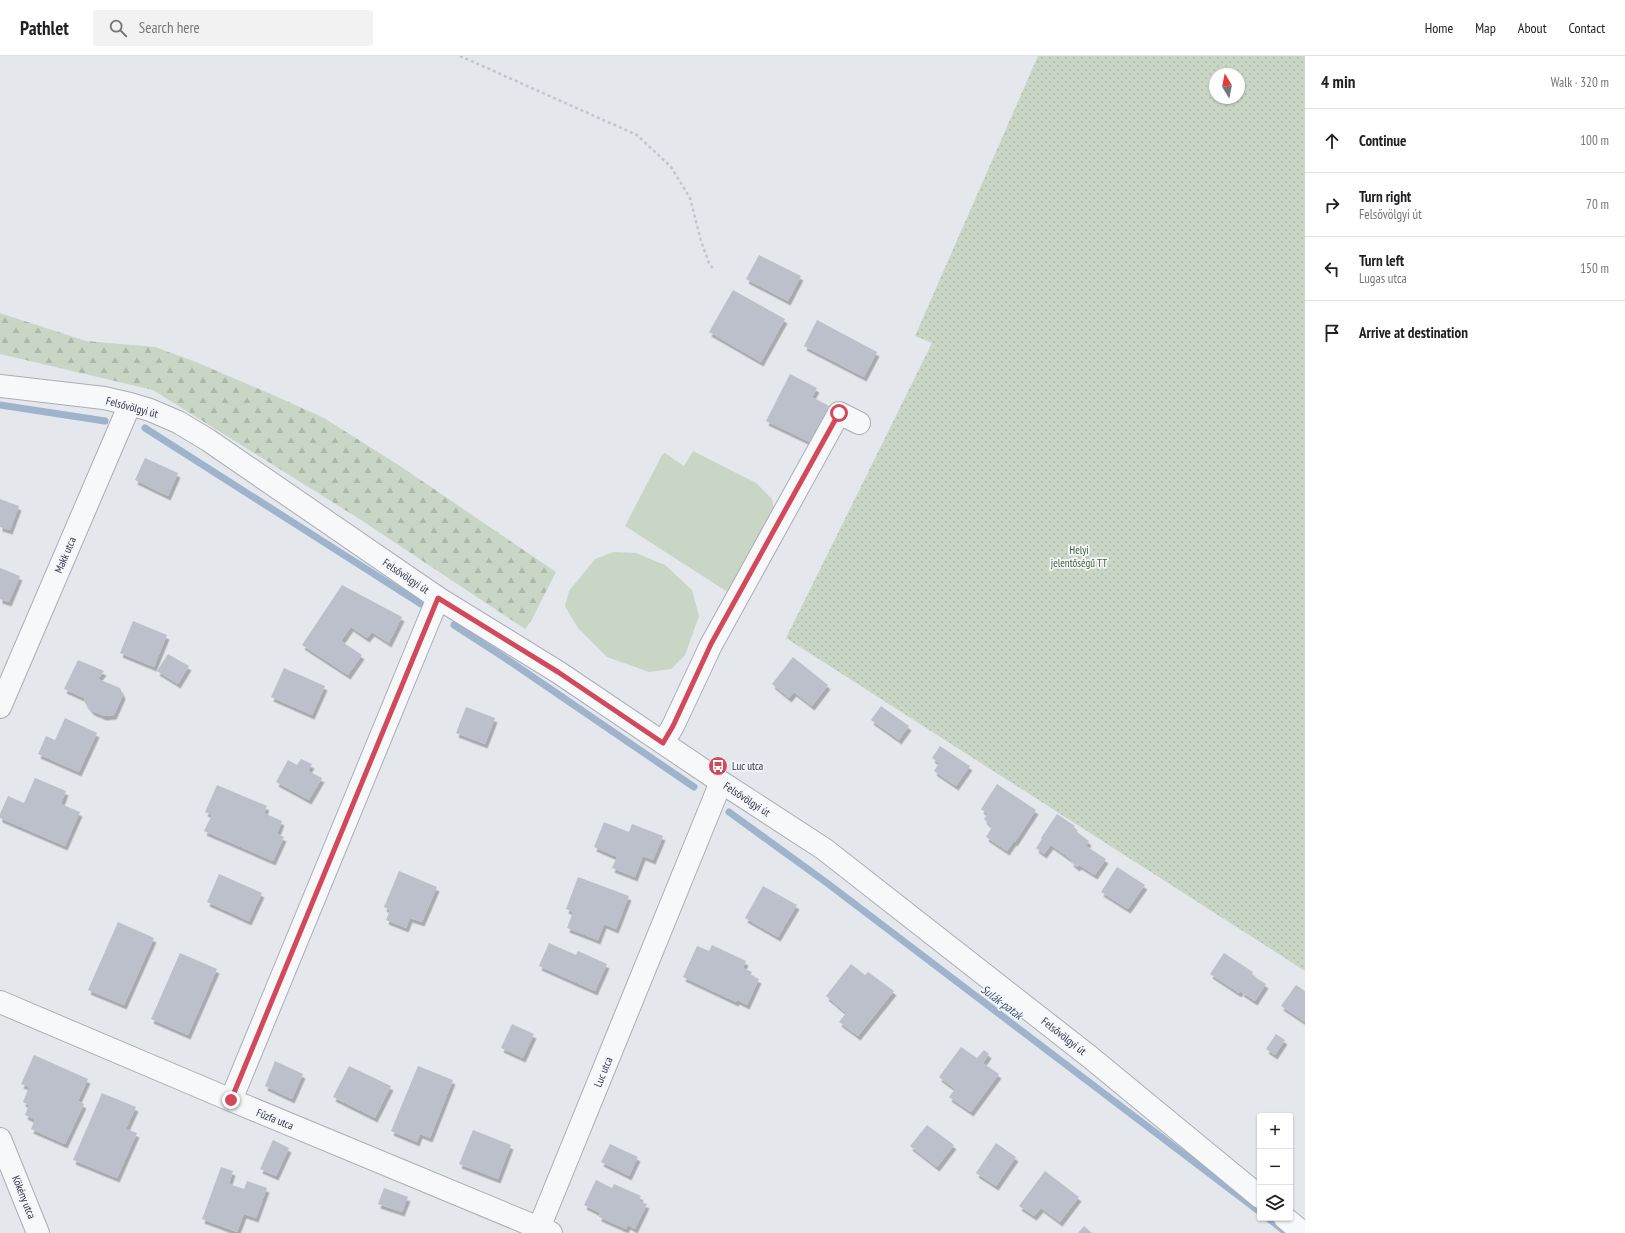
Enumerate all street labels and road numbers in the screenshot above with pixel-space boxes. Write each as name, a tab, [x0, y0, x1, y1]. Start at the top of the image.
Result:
street label: Felsővölgyi út	[105, 393, 159, 421]
street label: Makk utca	[51, 535, 79, 575]
street label: Felsővölgyi út	[380, 555, 432, 597]
street label: Felsővölgyi út	[721, 779, 773, 819]
street label: Felsővölgyi út	[1039, 1014, 1089, 1058]
street label: Luc utca	[591, 1055, 615, 1089]
street label: Fűzfa utca	[254, 1105, 296, 1133]
street label: Kökény utca	[9, 1173, 39, 1221]

